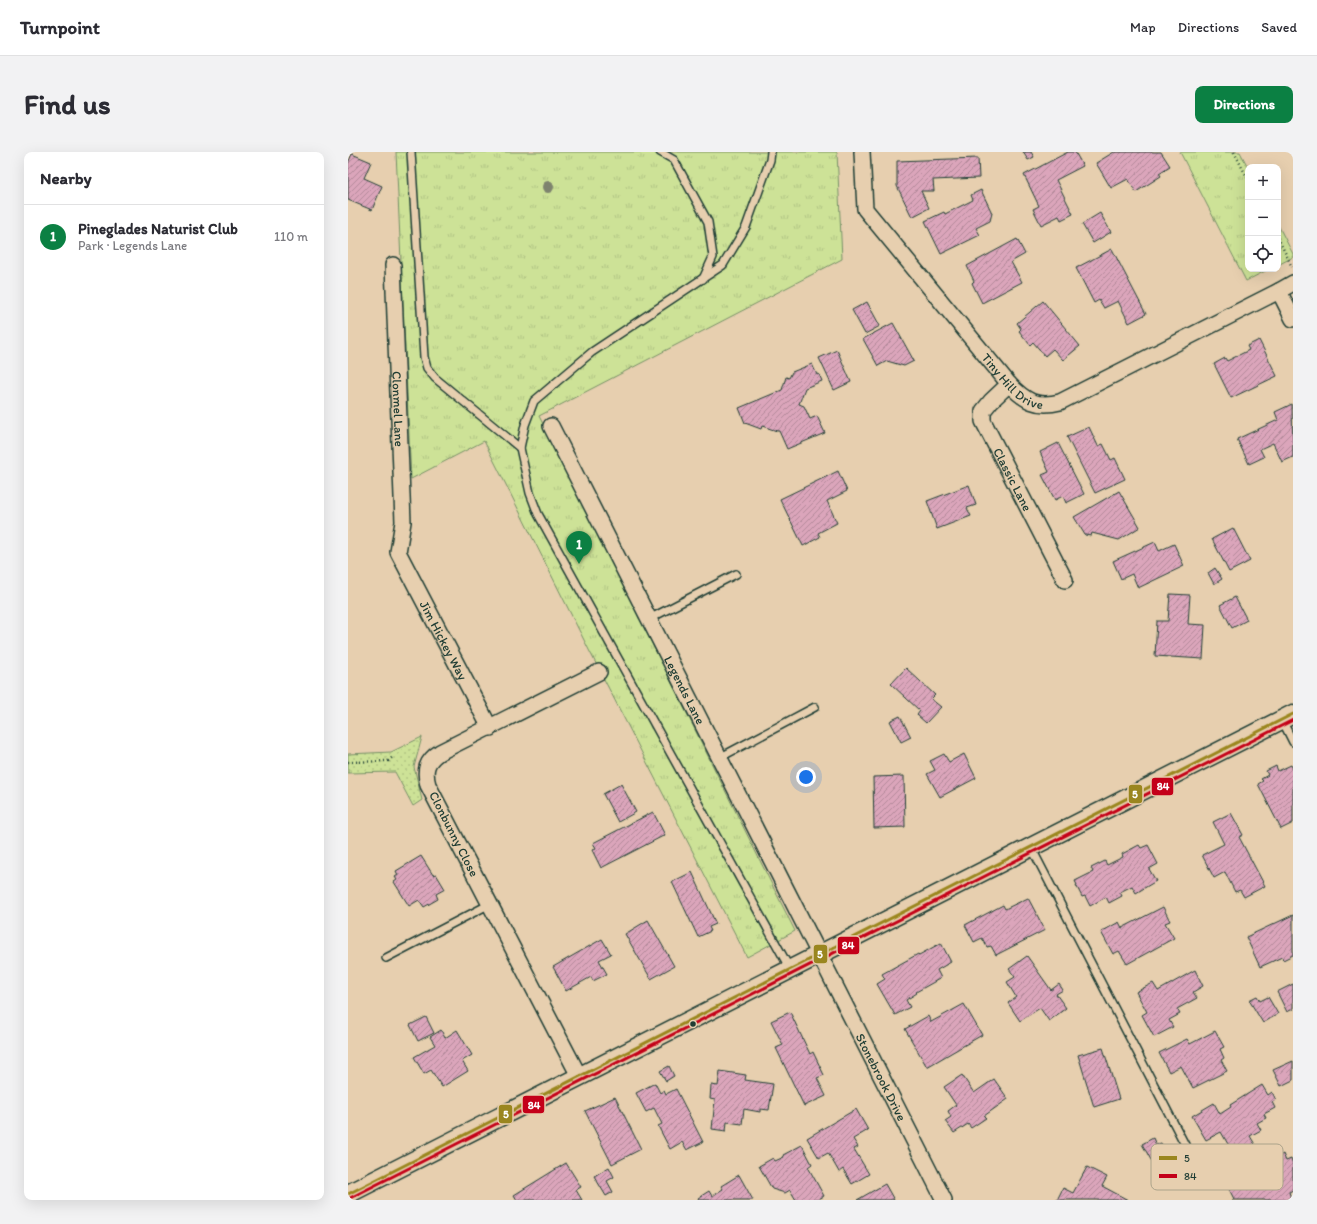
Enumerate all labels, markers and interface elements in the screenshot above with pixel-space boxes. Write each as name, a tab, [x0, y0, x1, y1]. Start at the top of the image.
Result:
text: Turnpoint	[20, 16, 100, 39]
text: Map	[1130, 19, 1156, 36]
text: Directions	[1178, 19, 1239, 36]
text: Saved	[1261, 19, 1297, 36]
button: Directions	[1195, 86, 1293, 123]
text: Find us	[24, 87, 111, 121]
map controls	[1245, 164, 1281, 272]
button: +	[1245, 164, 1281, 200]
text: Nearby	[40, 168, 92, 188]
button: −	[1245, 200, 1281, 236]
text: Pineglades Naturist Club	[78, 220, 238, 238]
text: 1	[50, 229, 56, 244]
text: 110 m	[274, 229, 308, 244]
button: locate	[1245, 236, 1281, 272]
text: Park · Legends Lane	[78, 238, 187, 253]
street label: Tiny Hill Drive	[979, 350, 1044, 412]
street label: Clonmel Lane	[390, 371, 408, 447]
street label: Classic Lane	[990, 445, 1036, 513]
pin: 1	[566, 531, 592, 564]
street label: Jim Hickey Way	[417, 598, 471, 682]
street label: Legends Lane	[661, 653, 709, 727]
your location	[796, 767, 816, 787]
line badge: 84	[1151, 777, 1174, 796]
text: 84	[1157, 780, 1170, 793]
line badge: 5	[1128, 784, 1143, 804]
text: 5	[1132, 788, 1138, 801]
street label: Clonbunny Close	[426, 789, 482, 879]
line badge: 84	[837, 936, 860, 955]
text: 84	[842, 939, 855, 952]
line badge: 5	[813, 944, 828, 964]
text: 5	[817, 948, 823, 961]
unlabelled marker	[688, 1019, 698, 1029]
street label: Stonebrook Drive	[853, 1031, 910, 1123]
line badge: 84	[522, 1095, 545, 1114]
text: 84	[528, 1099, 541, 1112]
line badge: 5	[498, 1104, 513, 1124]
text: 5	[503, 1108, 509, 1121]
legend	[1151, 1144, 1283, 1190]
text: 5	[1184, 1152, 1190, 1165]
text: 84	[1184, 1170, 1197, 1183]

